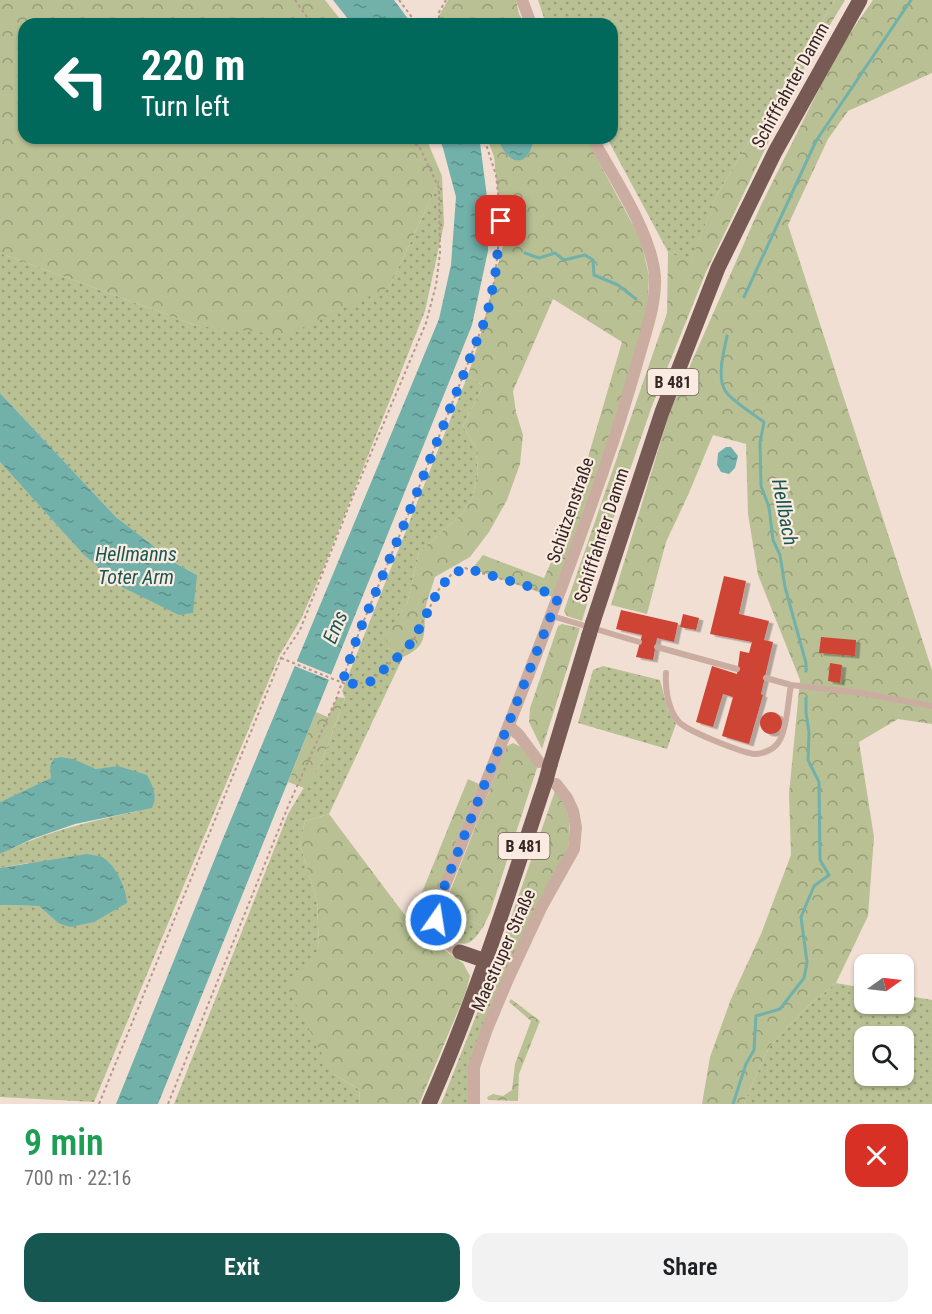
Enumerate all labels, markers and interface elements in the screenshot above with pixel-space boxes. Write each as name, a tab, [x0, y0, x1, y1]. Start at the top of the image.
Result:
street label: Schifffahrter Damm	[747, 19, 833, 151]
text: 220 m	[141, 41, 246, 90]
icon: left	[42, 42, 120, 120]
text: Turn left	[141, 91, 230, 123]
pin	[475, 195, 526, 246]
icon: arrive	[484, 204, 517, 237]
road number: B 481	[648, 369, 698, 395]
street label: Schützenstraße	[542, 454, 598, 566]
street label: Schifffahrter Damm	[569, 465, 633, 605]
water label: Hellbach	[767, 477, 803, 547]
water label: Hellmanns Toter Arm	[95, 542, 177, 589]
water label: Ems	[317, 607, 353, 647]
road number: B 481	[498, 833, 550, 859]
street label: Maestruper Straße	[467, 886, 539, 1014]
position arrow	[404, 888, 468, 952]
north arrow	[854, 954, 914, 1014]
map controls	[854, 954, 914, 1086]
button: search	[854, 1026, 914, 1086]
text: 9 min	[24, 1122, 104, 1164]
button: close	[845, 1124, 908, 1187]
text: 700 m · 22:16	[24, 1166, 131, 1190]
button: Exit	[24, 1233, 460, 1302]
button: Share	[472, 1233, 908, 1302]

